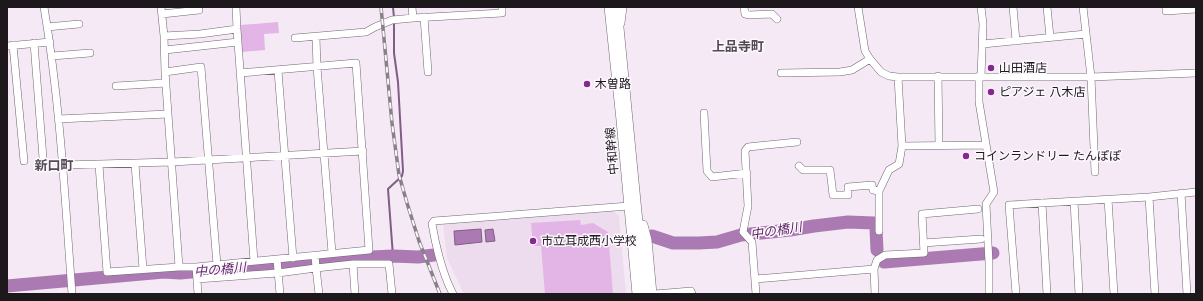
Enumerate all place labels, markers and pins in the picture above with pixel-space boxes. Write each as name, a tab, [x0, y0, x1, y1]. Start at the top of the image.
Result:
place label: 山田酒店	[999, 60, 1047, 76]
marker: 山田酒店	[986, 63, 996, 73]
place label: 木曽路	[595, 76, 631, 92]
marker: 木曽路	[582, 79, 592, 89]
place label: ピアジェ 八木店	[999, 84, 1086, 100]
marker: ピアジェ 八木店	[986, 87, 996, 97]
place label: コインランドリー たんぽぽ	[974, 148, 1121, 164]
marker: コインランドリー たんぽぽ	[961, 151, 971, 161]
place label: 市立耳成西小学校	[541, 233, 637, 249]
marker: 市立耳成西小学校	[528, 236, 538, 246]

